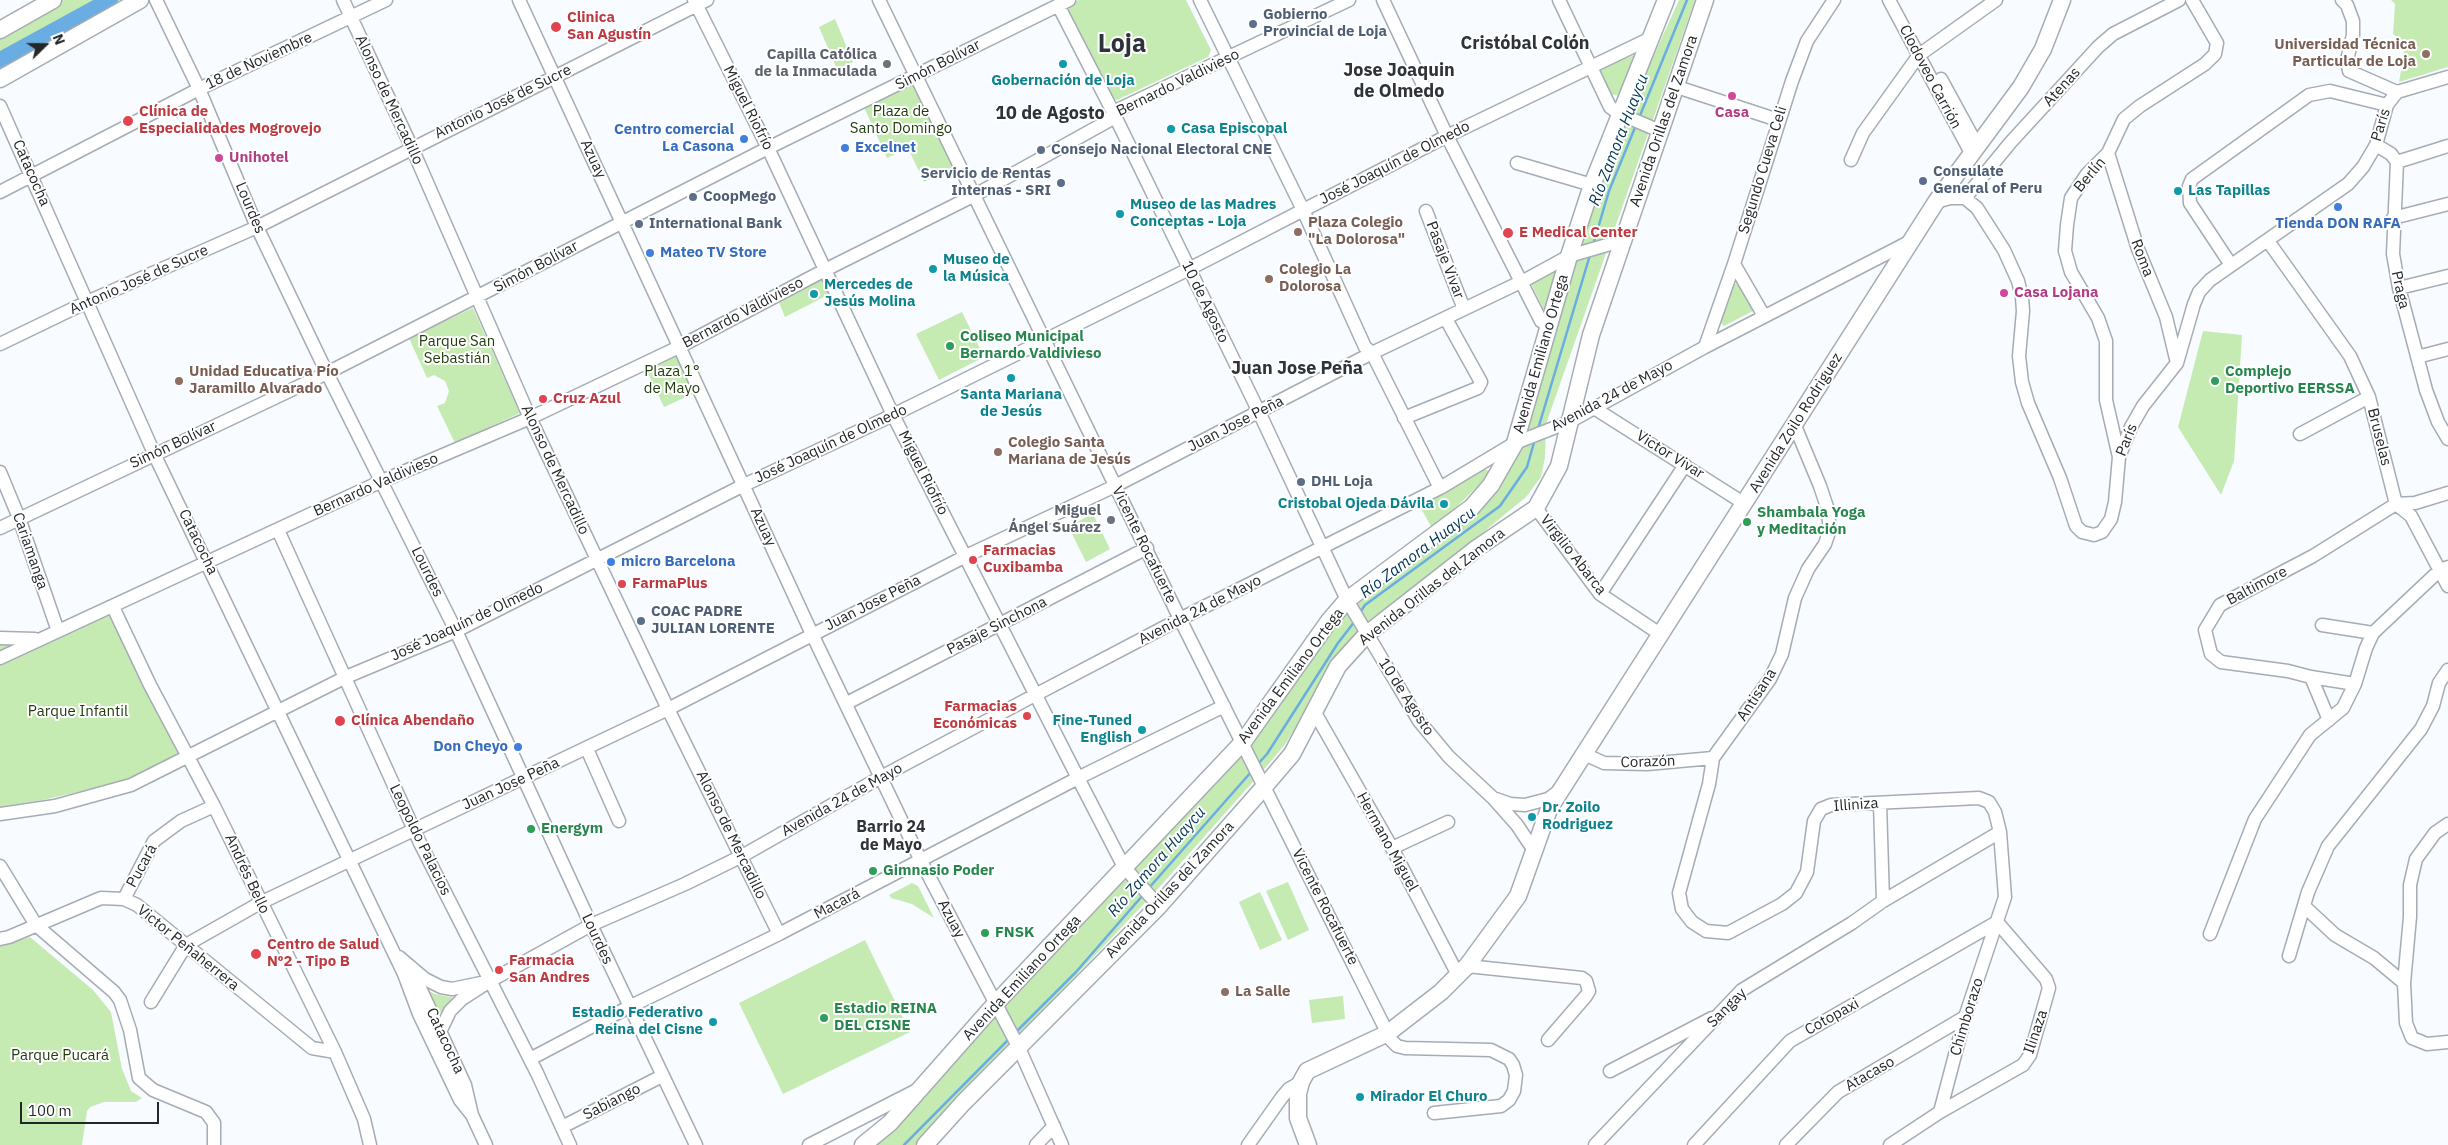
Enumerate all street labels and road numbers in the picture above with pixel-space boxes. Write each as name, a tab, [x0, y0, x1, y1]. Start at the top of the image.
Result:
street label: Clodoveo Carrión	[1895, 22, 1965, 132]
street label: 18 de Noviembre	[203, 28, 315, 94]
street label: Alonso de Mercadillo	[351, 32, 427, 168]
street label: Avenida Orillas del Zamora	[1626, 33, 1702, 209]
street label: Simón Bolívar	[893, 36, 983, 94]
street label: Bernardo Valdivieso	[1114, 45, 1242, 121]
street label: Antonio José de Sucre	[432, 61, 574, 143]
street label: Miguel Riofrío	[719, 63, 777, 153]
street label: Atenas	[2040, 64, 2084, 110]
street label: Segundo Cueva Celi	[1735, 104, 1791, 236]
street label: París	[2367, 106, 2395, 144]
street label: José Joaquín de Olmedo	[1317, 117, 1473, 209]
street label: Catacocha	[8, 137, 54, 209]
street label: Azuay	[576, 137, 610, 181]
street label: Berlín	[2070, 154, 2110, 196]
street label: Lourdes	[231, 180, 269, 236]
street label: Pasaje Vivar	[1422, 219, 1468, 301]
street label: Simón Bolívar	[491, 237, 581, 297]
street label: Roma	[2127, 237, 2157, 279]
street label: Antonio José de Sucre	[67, 241, 211, 319]
street label: 10 de Agosto	[1177, 258, 1233, 346]
street label: Praga	[2387, 269, 2413, 311]
street label: Avenida Emiliano Ortega	[1510, 272, 1572, 436]
street label: Bernardo Valdivieso	[679, 274, 807, 352]
street label: Avenida Zoilo Rodriguez	[1746, 350, 1846, 496]
street label: Avenida 24 de Mayo	[1548, 356, 1676, 436]
street label: Juan Jose Peña	[1185, 392, 1287, 456]
street label: José Joaquín de Olmedo	[752, 401, 910, 487]
street label: Alonso de Mercadillo	[517, 402, 593, 538]
street label: Bruselas	[2363, 406, 2395, 468]
street label: Simón Bolívar	[127, 417, 219, 473]
street label: París	[2112, 421, 2142, 459]
street label: Victor Vivar	[1633, 427, 1707, 483]
street label: Miguel Riofrío	[894, 428, 952, 518]
street label: Bernardo Valdivieso	[311, 449, 441, 521]
street label: Vicente Rocafuerte	[1108, 484, 1180, 606]
street label: Azuay	[746, 505, 780, 549]
street label: Catacocha	[174, 506, 222, 578]
street label: Cariamanga	[8, 510, 52, 592]
street label: Virgilio Abarca	[1536, 511, 1610, 599]
street label: Avenida Orillas del Zamora	[1355, 524, 1509, 650]
street label: Lourdes	[407, 544, 447, 600]
street label: Baltimore	[2224, 563, 2290, 609]
street label: Juan Jose Peña	[822, 571, 924, 635]
street label: Avenida 24 de Mayo	[1136, 571, 1264, 649]
street label: José Joaquín de Olmedo	[388, 579, 546, 665]
street label: Pasaje Sinchona	[944, 593, 1050, 659]
street label: Avenida Emiliano Ortega	[1234, 605, 1348, 747]
street label: 10 de Agosto	[1374, 655, 1438, 739]
street label: Antisana	[1733, 665, 1781, 725]
street label: Corazón	[1620, 752, 1676, 772]
street label: Juan Jose Peña	[460, 754, 562, 814]
street label: Avenida 24 de Mayo	[778, 759, 906, 841]
street label: Alonso de Mercadillo	[692, 768, 770, 902]
street label: Leopoldo Palacios	[385, 781, 455, 899]
street label: Hermano Miguel	[1352, 789, 1422, 895]
street label: Illiniza	[1833, 794, 1879, 816]
street label: Avenida Orillas del Zamora	[1102, 818, 1238, 962]
street label: Andrés Bello	[221, 831, 273, 917]
street label: Pucará	[123, 841, 161, 891]
street label: Vicente Rocafuerte	[1288, 846, 1362, 968]
street label: Macará	[811, 885, 863, 923]
street label: Azuay	[934, 897, 968, 941]
street label: Victor Peñaherrera	[133, 901, 243, 995]
street label: Lourdes	[577, 911, 617, 967]
street label: Avenida Emiliano Ortega	[959, 912, 1085, 1044]
street label: Chimborazo	[1947, 976, 1987, 1058]
street label: Sangay	[1703, 984, 1751, 1032]
street label: Cotopaxi	[1802, 995, 1862, 1039]
street label: Catacocha	[422, 1005, 468, 1077]
street label: Ilinaza	[2020, 1008, 2052, 1056]
street label: Atacaso	[1842, 1053, 1898, 1095]
street label: Sabiango	[580, 1080, 644, 1124]

